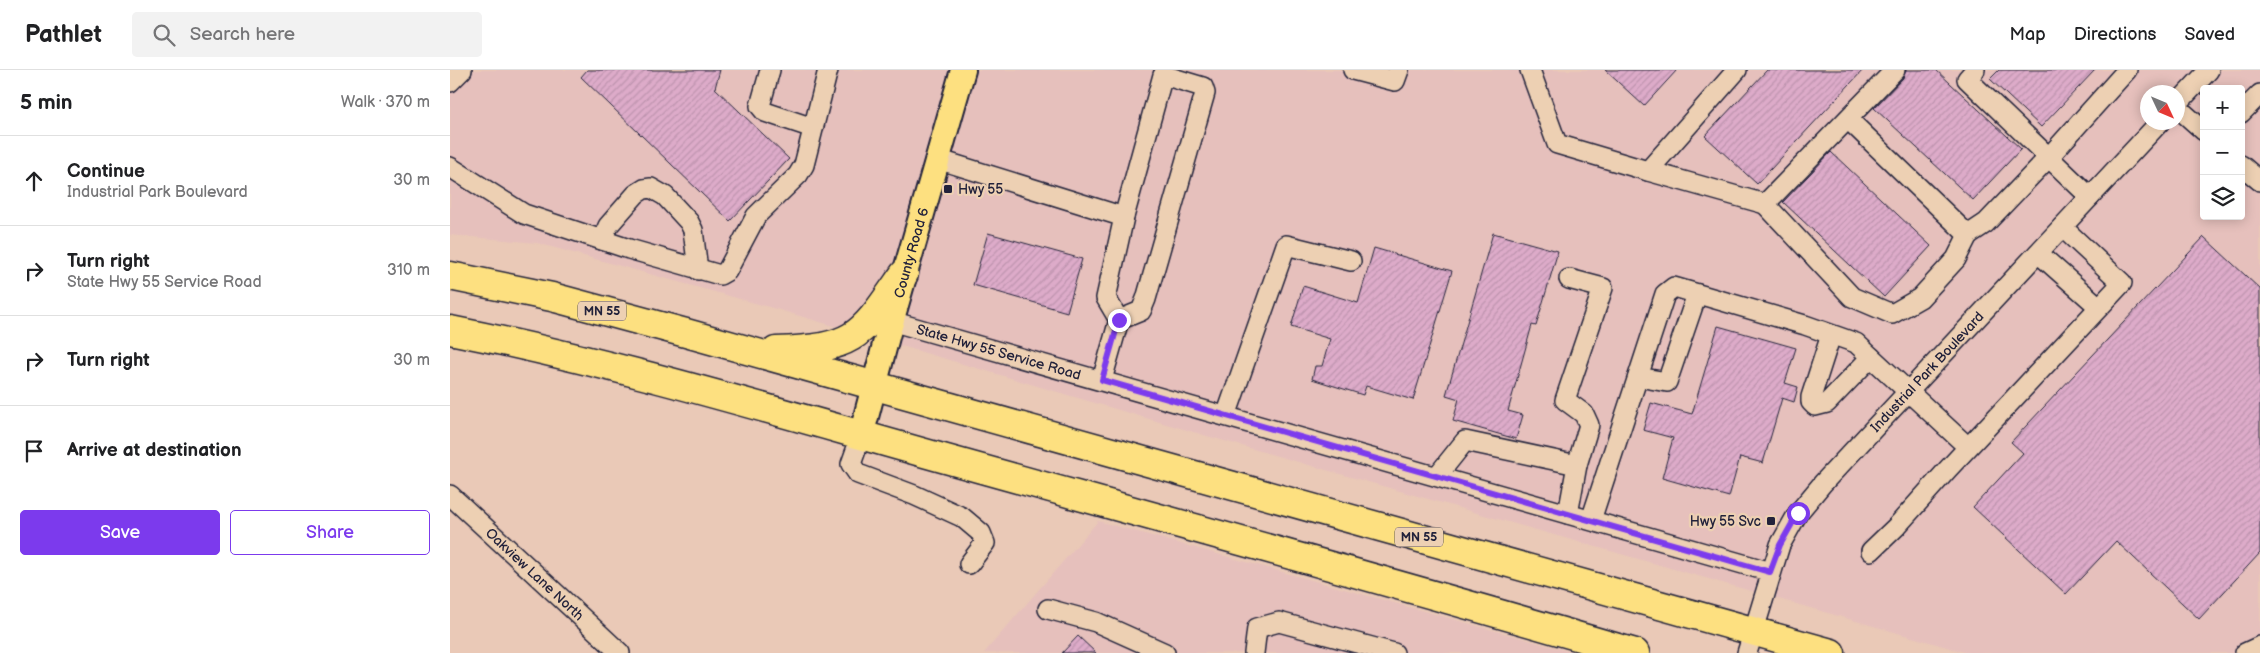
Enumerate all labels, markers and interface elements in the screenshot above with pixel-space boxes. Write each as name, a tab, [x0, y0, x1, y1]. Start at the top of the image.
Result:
search box	[132, 12, 482, 57]
text: Pathlet	[25, 20, 102, 49]
icon: search	[150, 21, 178, 49]
text: Search here	[190, 23, 295, 46]
text: Map	[2010, 24, 2046, 45]
text: Directions	[2074, 24, 2156, 45]
text: Saved	[2184, 24, 2235, 45]
north arrow	[2140, 85, 2185, 130]
map controls	[2200, 85, 2245, 220]
button: +	[2200, 85, 2245, 130]
text: 5 min	[20, 90, 73, 115]
text: Walk · 370 m	[341, 93, 430, 112]
button: −	[2200, 130, 2245, 175]
text: Continue	[67, 160, 145, 183]
icon: ahead	[20, 167, 48, 195]
text: 30 m	[393, 171, 430, 190]
button: layers	[2200, 175, 2245, 220]
place label: Hwy 55	[958, 181, 1003, 198]
text: Industrial Park Boulevard	[67, 183, 248, 202]
marker: Hwy 55	[942, 183, 954, 195]
street label: County Road 6	[890, 205, 932, 300]
text: Turn right	[67, 250, 150, 273]
icon: right	[20, 257, 48, 285]
text: 310 m	[387, 261, 430, 280]
text: State Hwy 55 Service Road	[67, 273, 262, 292]
road number: MN 55	[578, 302, 626, 320]
street label: Industrial Park Boulevard	[1867, 308, 1988, 436]
route end	[1108, 309, 1131, 332]
street label: State Hwy 55 Service Road	[914, 321, 1083, 384]
icon: right	[20, 347, 48, 375]
text: Turn right	[67, 349, 150, 372]
text: 30 m	[393, 351, 430, 370]
icon: arrive	[20, 437, 48, 465]
text: Arrive at destination	[67, 439, 242, 462]
route start	[1787, 502, 1810, 525]
button: Save	[20, 510, 220, 555]
button: Share	[230, 510, 430, 555]
place label: Hwy 55 Svc	[1690, 513, 1761, 530]
marker: Hwy 55 Svc	[1765, 515, 1777, 527]
street label: Oakview Lane North	[482, 524, 588, 624]
road number: MN 55	[1395, 528, 1443, 547]

